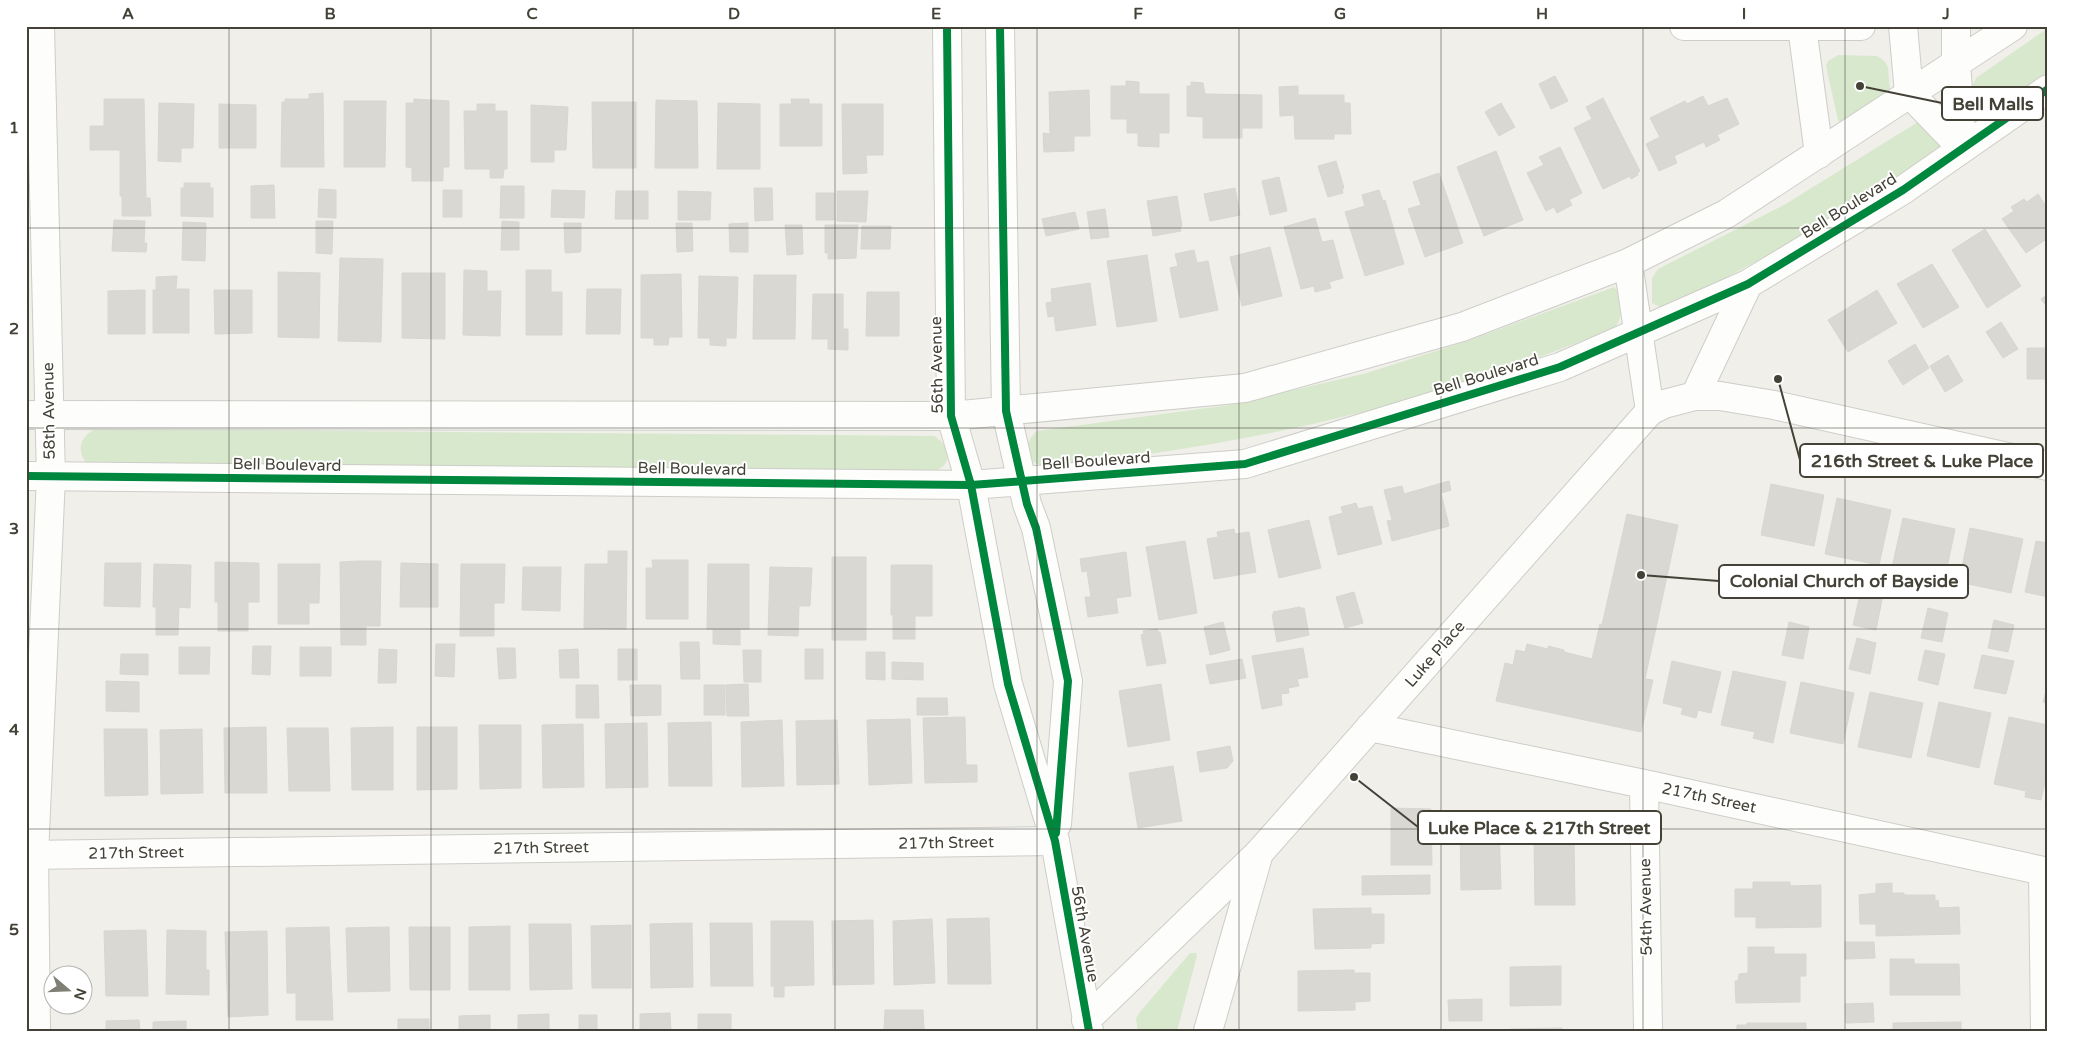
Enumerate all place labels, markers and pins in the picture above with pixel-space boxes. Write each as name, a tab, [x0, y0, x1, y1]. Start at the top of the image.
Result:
callout: Bell Malls	[1942, 87, 2043, 120]
callout: 216th Street & Luke Place	[1800, 444, 2043, 477]
callout: Colonial Church of Bayside	[1719, 565, 1968, 598]
callout: Luke Place & 217th Street	[1418, 811, 1661, 844]

